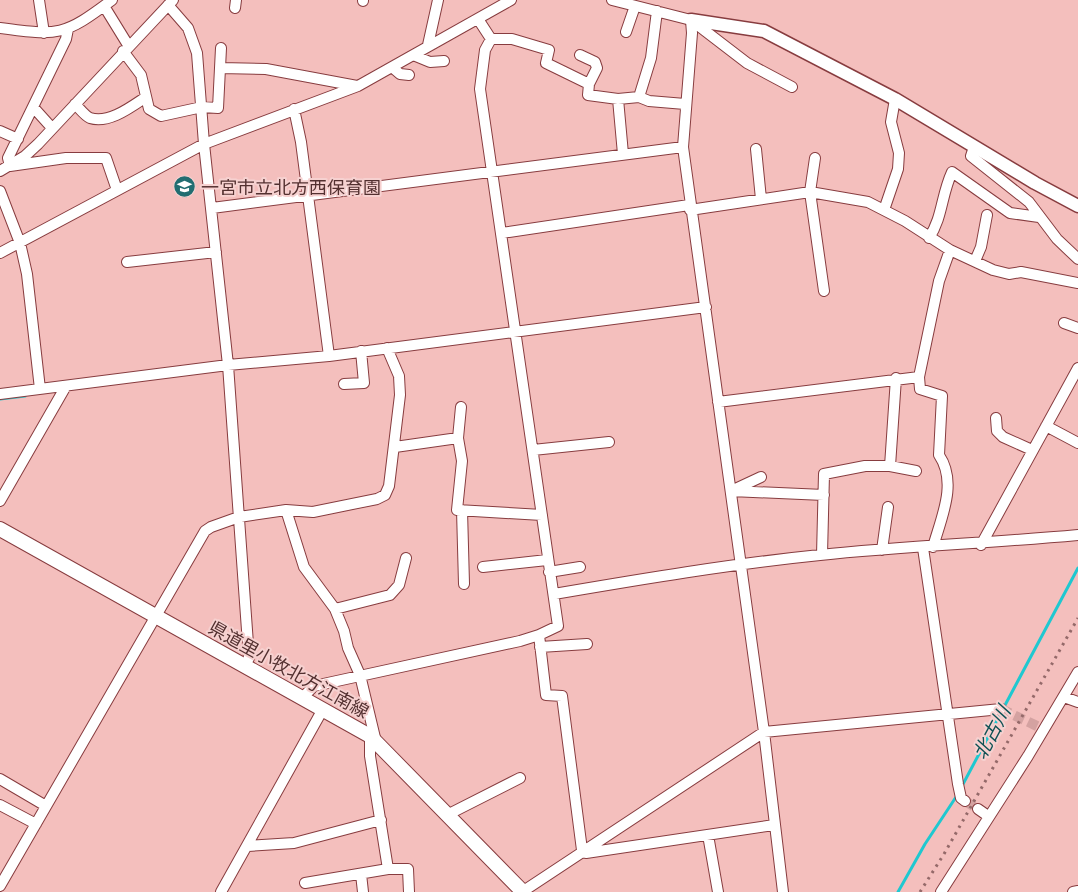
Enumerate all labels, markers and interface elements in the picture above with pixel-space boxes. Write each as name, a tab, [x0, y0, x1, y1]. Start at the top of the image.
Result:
school or university icon: 一宮市立北方西保育園	[173, 175, 197, 199]
place label: 一宮市立北方西保育園	[201, 176, 381, 198]
street label: 県道里小牧北方江南線	[205, 616, 373, 722]
water label: 北古川	[967, 700, 1015, 763]

